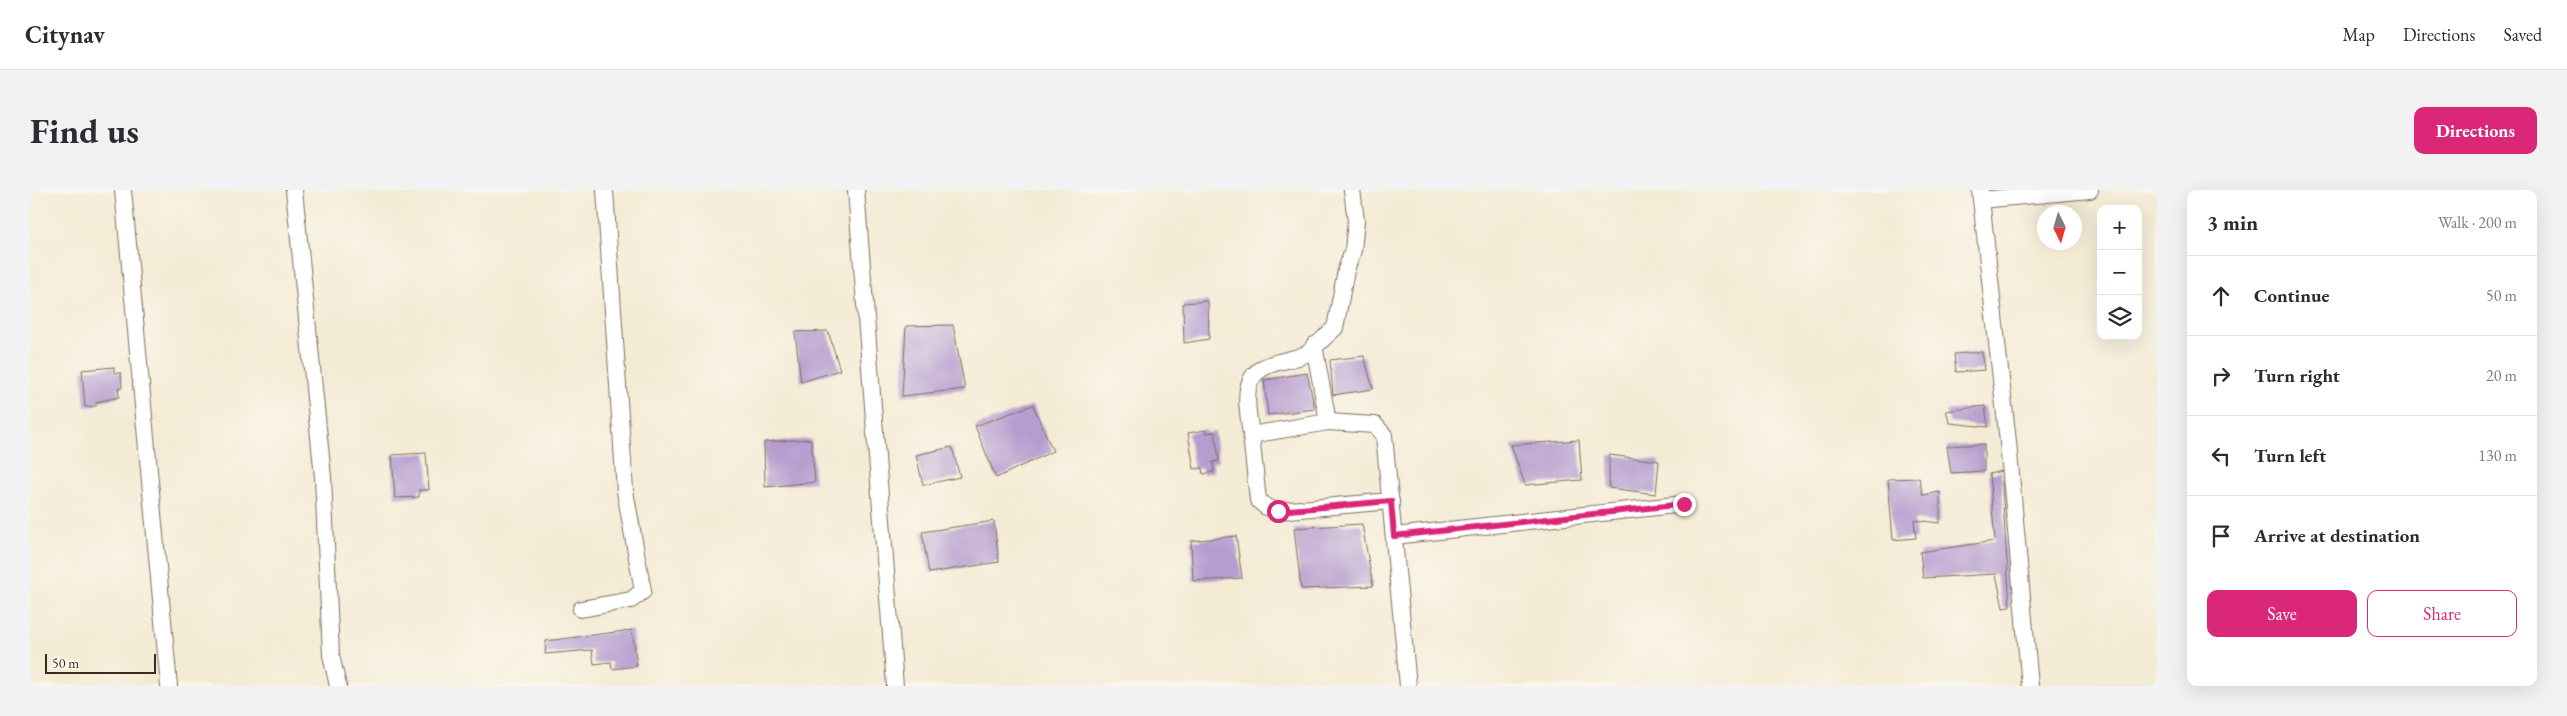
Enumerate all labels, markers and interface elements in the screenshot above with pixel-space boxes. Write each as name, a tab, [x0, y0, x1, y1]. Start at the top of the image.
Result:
text: Citynav	[25, 19, 105, 50]
text: Map	[2343, 23, 2375, 46]
text: Directions	[2403, 23, 2475, 46]
text: Saved	[2503, 23, 2542, 46]
button: Directions	[2414, 107, 2537, 154]
text: Find us	[30, 108, 139, 153]
north arrow	[2037, 205, 2082, 250]
map controls	[2097, 205, 2142, 340]
button: +	[2097, 205, 2142, 250]
text: 3 min	[2207, 209, 2258, 236]
text: Walk · 200 m	[2438, 212, 2517, 233]
button: −	[2097, 250, 2142, 295]
icon: ahead	[2207, 282, 2235, 310]
text: Continue	[2254, 283, 2329, 308]
text: 50 m	[2486, 285, 2517, 306]
button: layers	[2097, 295, 2142, 340]
icon: right	[2207, 362, 2235, 390]
text: Turn right	[2254, 363, 2340, 388]
text: 20 m	[2486, 365, 2517, 386]
icon: left	[2207, 442, 2235, 470]
text: Turn left	[2254, 443, 2326, 468]
text: 130 m	[2478, 445, 2517, 466]
route end	[1673, 493, 1696, 516]
route start	[1267, 500, 1290, 523]
icon: arrive	[2207, 522, 2235, 550]
text: Arrive at destination	[2254, 523, 2420, 548]
button: Save	[2207, 590, 2357, 637]
button: Share	[2367, 590, 2517, 637]
scale bar	[45, 651, 156, 674]
text: 50 m	[52, 654, 79, 672]

